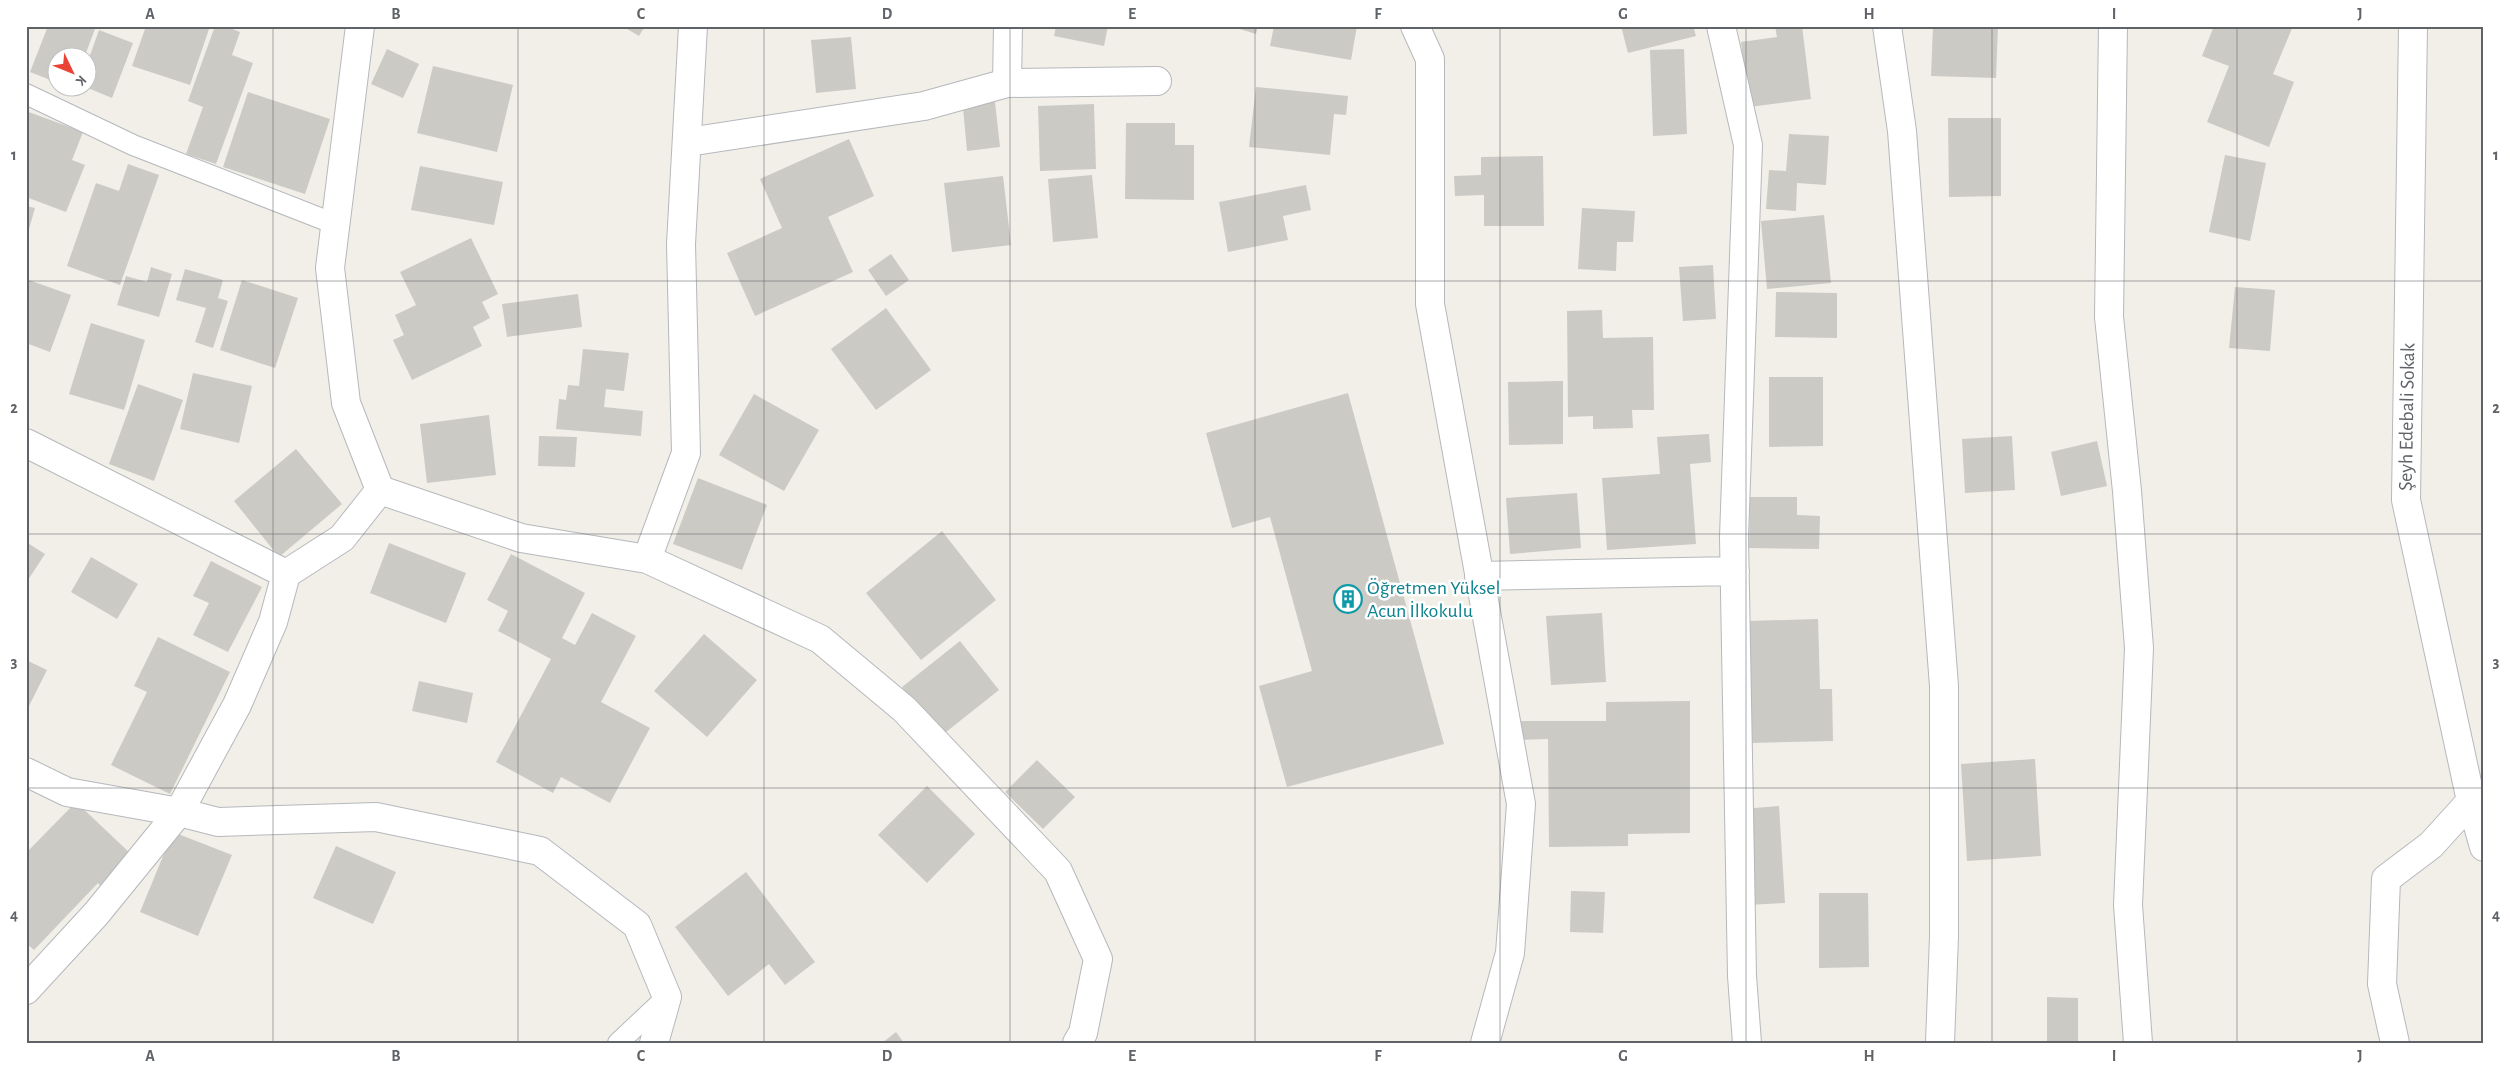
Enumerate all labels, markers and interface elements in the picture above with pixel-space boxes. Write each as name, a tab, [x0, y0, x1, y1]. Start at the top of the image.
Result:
text: A	[145, 6, 155, 22]
text: B	[391, 6, 401, 22]
text: C	[637, 6, 646, 22]
text: D	[882, 6, 893, 22]
text: E	[1128, 6, 1136, 22]
text: F	[1374, 6, 1382, 22]
text: G	[1618, 6, 1628, 22]
text: H	[1863, 6, 1875, 22]
text: I	[2112, 6, 2116, 22]
text: J	[2357, 6, 2363, 22]
north arrow	[48, 48, 98, 98]
text: K	[72, 72, 89, 89]
text: 1	[11, 147, 17, 163]
text: 1	[2493, 147, 2499, 163]
street label: Şeyh Edebali Sokak	[2396, 343, 2418, 491]
text: 2	[10, 400, 18, 416]
text: 2	[2492, 400, 2500, 416]
place label: Öğretmen Yüksel Acun İlkokulu	[1367, 578, 1500, 621]
building icon: Öğretmen Yüksel Acun İlkokulu	[1333, 584, 1363, 614]
text: 3	[11, 654, 18, 670]
text: 3	[2493, 654, 2500, 670]
text: 4	[10, 907, 18, 923]
text: 4	[2492, 907, 2500, 923]
text: A	[145, 1048, 155, 1064]
text: B	[391, 1048, 401, 1064]
text: C	[637, 1048, 646, 1064]
text: D	[882, 1048, 893, 1064]
text: E	[1128, 1048, 1136, 1064]
text: F	[1374, 1048, 1382, 1064]
text: G	[1618, 1048, 1628, 1064]
text: H	[1863, 1048, 1875, 1064]
text: I	[2112, 1048, 2116, 1064]
text: J	[2357, 1048, 2363, 1064]

